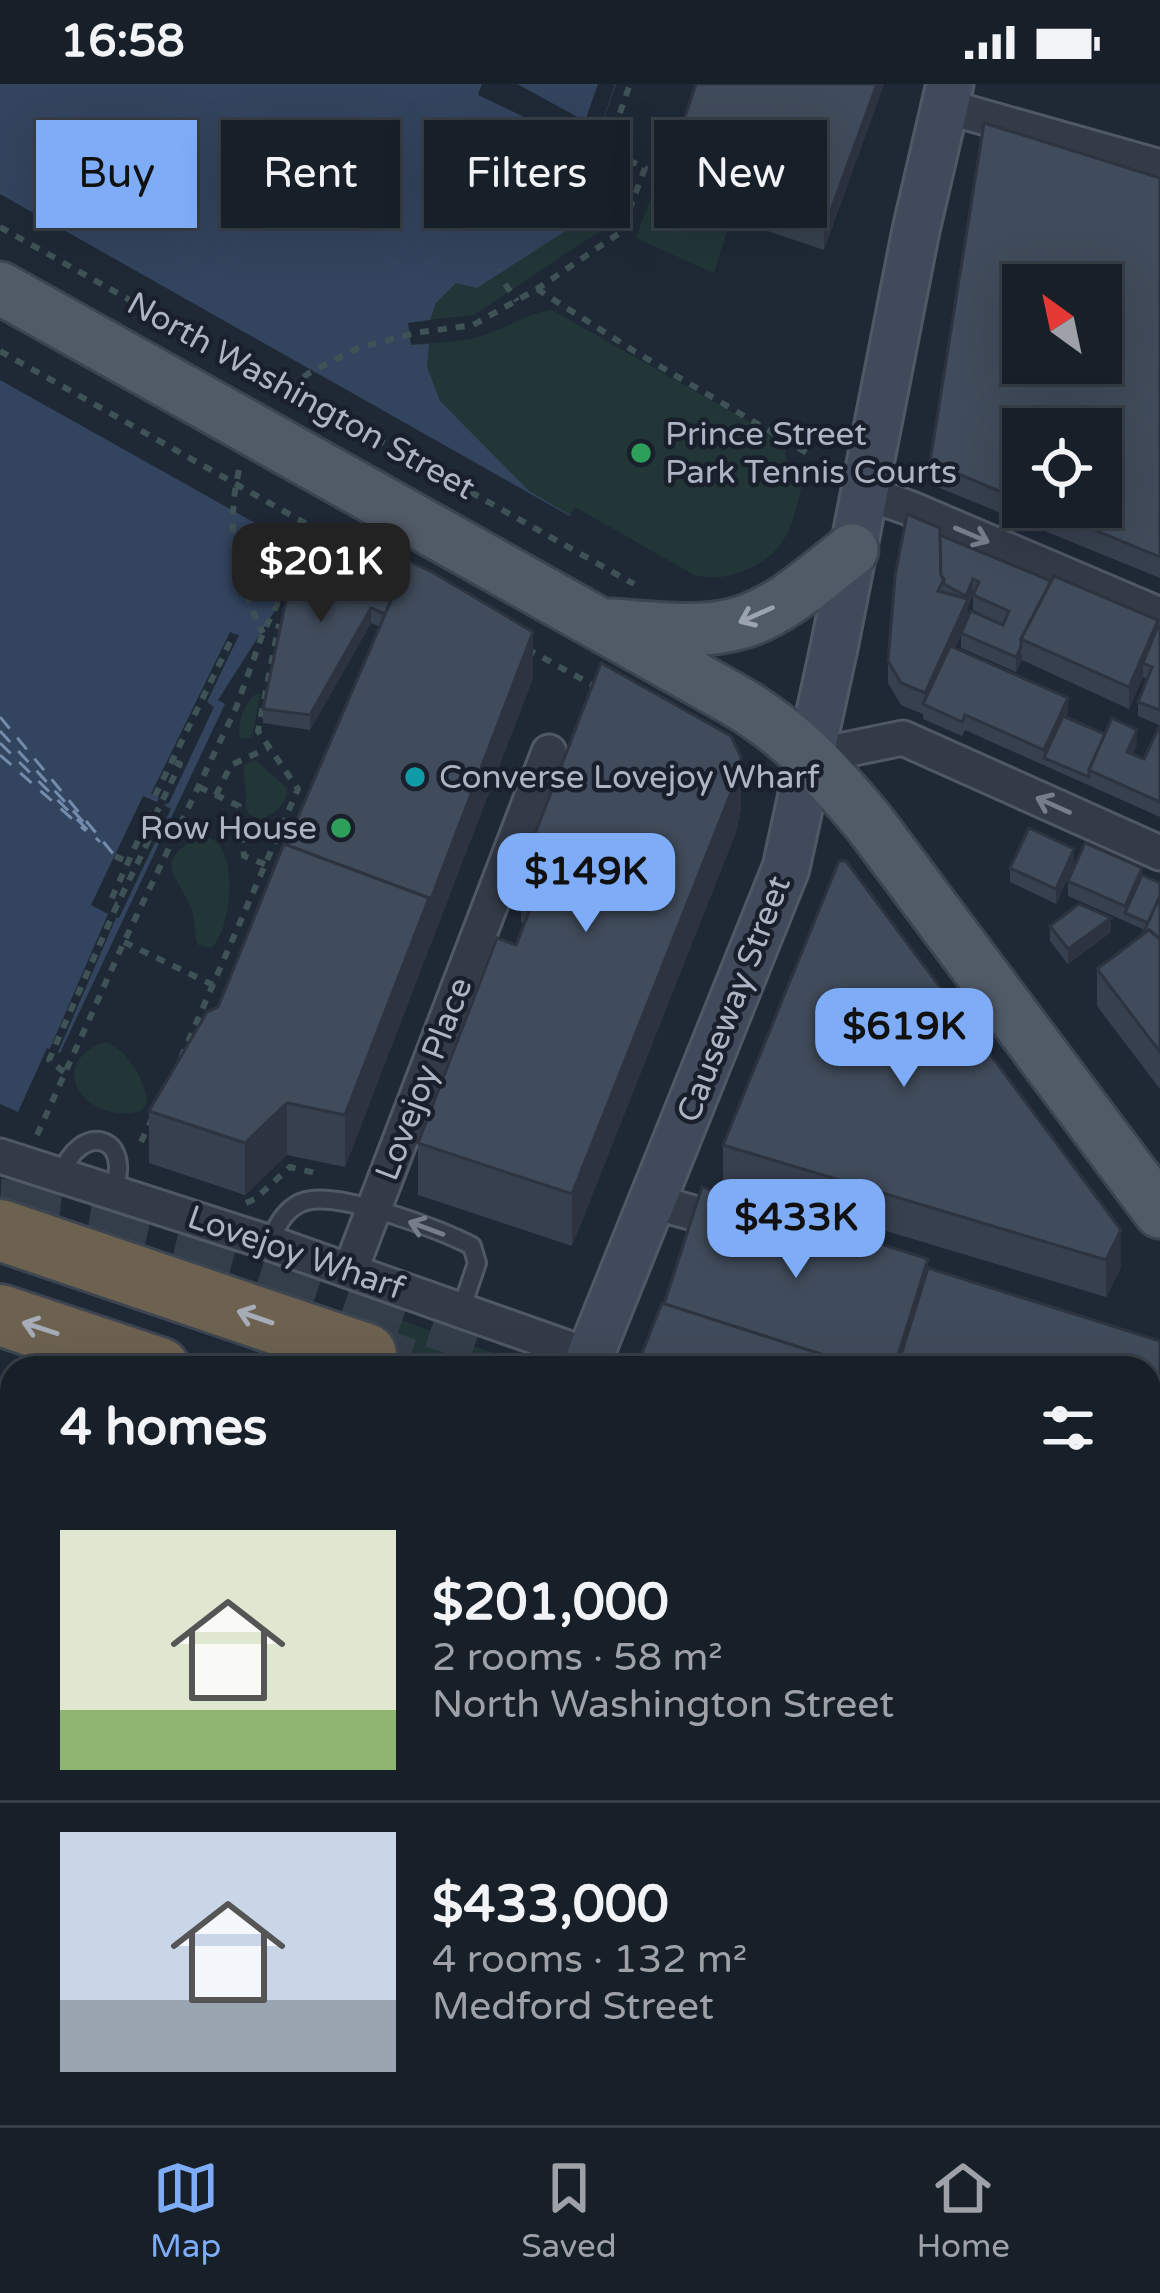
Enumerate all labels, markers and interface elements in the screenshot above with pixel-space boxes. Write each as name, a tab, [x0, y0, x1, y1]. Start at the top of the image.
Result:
text: 16:58	[60, 15, 185, 69]
chip: Buy	[36, 120, 197, 228]
chip: Rent	[221, 120, 400, 228]
chip: Filters	[424, 120, 630, 228]
chip: New	[654, 120, 827, 228]
north arrow	[1002, 264, 1122, 384]
map controls	[1002, 264, 1122, 528]
street label: North Washington Street	[121, 284, 481, 508]
button: locate	[1002, 408, 1122, 528]
place label: Prince Street Park Tennis Courts	[665, 415, 957, 492]
marker: Prince Street Park Tennis Courts	[628, 440, 654, 466]
pin: $201K	[237, 523, 405, 625]
one-way arrow	[954, 526, 990, 548]
text: $201K	[259, 538, 383, 585]
one-way arrow	[739, 606, 775, 628]
place label: Converse Lovejoy Wharf	[439, 758, 820, 797]
marker: Converse Lovejoy Wharf	[402, 764, 428, 790]
one-way arrow	[1036, 793, 1072, 815]
place label: Row House	[140, 809, 317, 848]
marker: Row House	[328, 815, 354, 841]
pin: $149K	[502, 833, 670, 935]
text: $149K	[524, 848, 648, 895]
street label: Causeway Street	[669, 870, 799, 1128]
street label: Lovejoy Place	[367, 972, 481, 1186]
pin: $619K	[820, 988, 988, 1090]
text: $619K	[842, 1003, 966, 1050]
pin: $433K	[712, 1179, 880, 1281]
text: $433K	[734, 1194, 858, 1241]
street label: Lovejoy Wharf	[183, 1198, 410, 1308]
one-way arrow	[408, 1216, 445, 1237]
one-way arrow	[237, 1304, 275, 1326]
one-way arrow	[22, 1315, 60, 1337]
icon: filters	[1035, 1395, 1101, 1461]
text: 4 homes	[60, 1397, 268, 1459]
text: $201,000	[432, 1572, 669, 1634]
icon: home	[156, 1578, 300, 1722]
text: 2 rooms · 58 m²	[432, 1634, 723, 1681]
text: North Washington Street	[432, 1681, 894, 1728]
text: $433,000	[432, 1874, 669, 1936]
icon: home	[156, 1880, 300, 2024]
text: 4 rooms · 132 m²	[432, 1936, 747, 1983]
text: Medford Street	[432, 1983, 714, 2030]
tab: Map	[150, 2155, 221, 2266]
tab: Saved	[521, 2155, 617, 2266]
tab: Home	[917, 2155, 1010, 2266]

